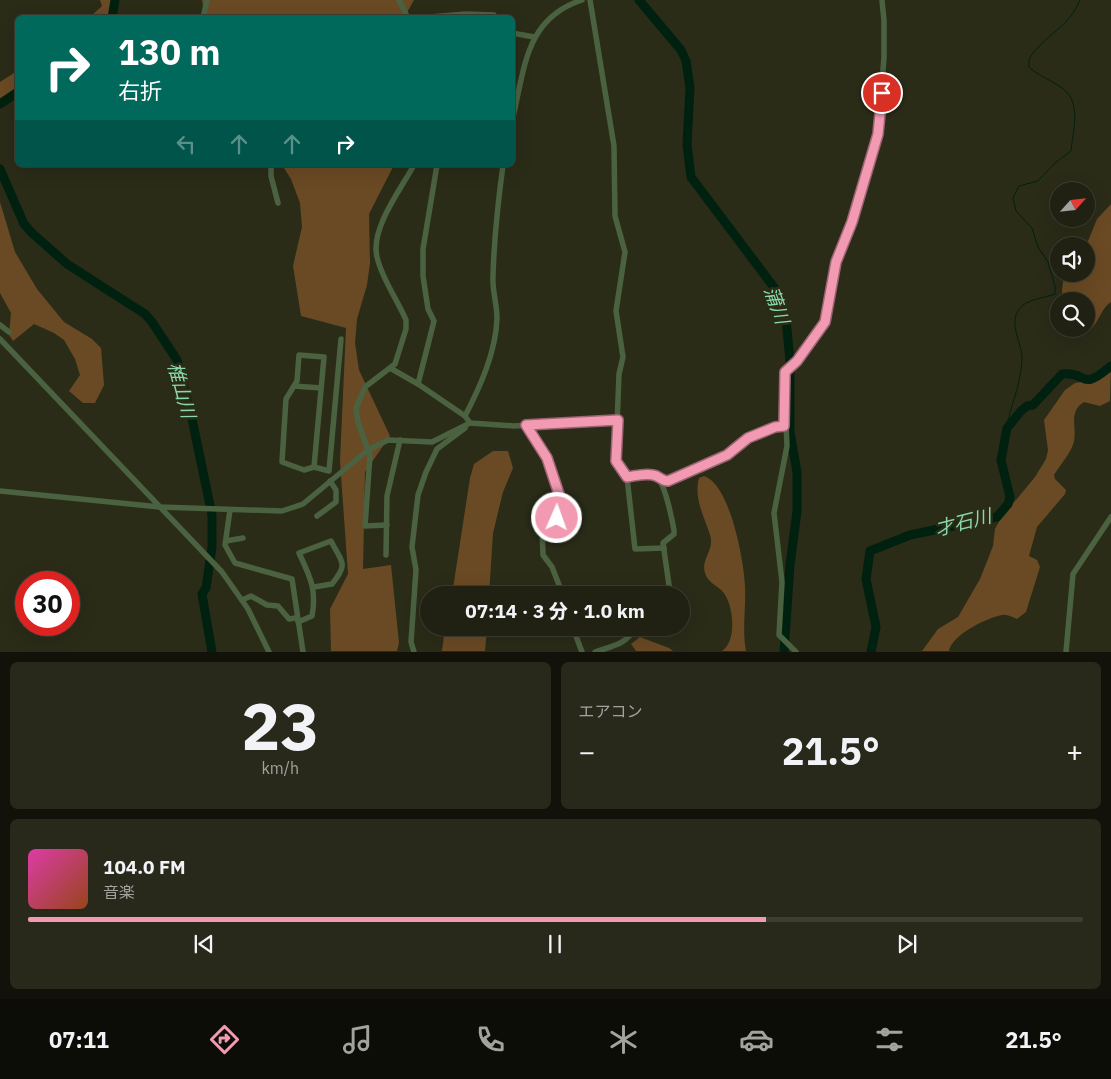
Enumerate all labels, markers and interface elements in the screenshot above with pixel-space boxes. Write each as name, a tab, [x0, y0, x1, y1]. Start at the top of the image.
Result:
text: 130 m	[118, 29, 221, 75]
icon: right	[35, 35, 100, 100]
pin	[861, 72, 903, 114]
text: 右折	[118, 76, 162, 105]
icon: arrive	[868, 79, 896, 107]
icon: left	[172, 130, 200, 158]
icon: ahead	[225, 130, 253, 158]
icon: ahead	[278, 130, 306, 158]
icon: right	[331, 130, 359, 158]
north arrow	[1050, 182, 1095, 228]
map controls	[1050, 182, 1095, 337]
button: sound	[1050, 237, 1095, 282]
water label: 蒲川	[759, 283, 795, 329]
button: search	[1050, 292, 1095, 337]
water label: 椎山川	[163, 359, 201, 423]
position arrow	[530, 491, 582, 543]
water label: 才石川	[932, 503, 995, 541]
speed limit sign: 30	[15, 571, 80, 636]
text: 07:14 · 3 分 · 1.0 km	[465, 599, 645, 623]
text: 23	[241, 683, 319, 768]
text: エアコン	[579, 701, 643, 721]
text: 21.5°	[782, 726, 880, 775]
text: −	[579, 733, 595, 770]
text: +	[1066, 733, 1083, 770]
text: km/h	[261, 758, 299, 778]
text: 104.0 FM	[103, 855, 186, 879]
text: 音楽	[103, 882, 135, 902]
icon: previous	[190, 930, 218, 958]
icon: pause	[541, 930, 569, 958]
icon: next	[893, 930, 921, 958]
icon: directions	[207, 1022, 242, 1057]
icon: music	[340, 1022, 375, 1057]
icon: phone	[473, 1022, 508, 1057]
icon: climate	[606, 1022, 641, 1057]
icon: car	[739, 1022, 774, 1057]
icon: filters	[872, 1022, 907, 1057]
text: 07:11	[49, 1025, 109, 1054]
text: 21.5°	[1005, 1025, 1062, 1054]

